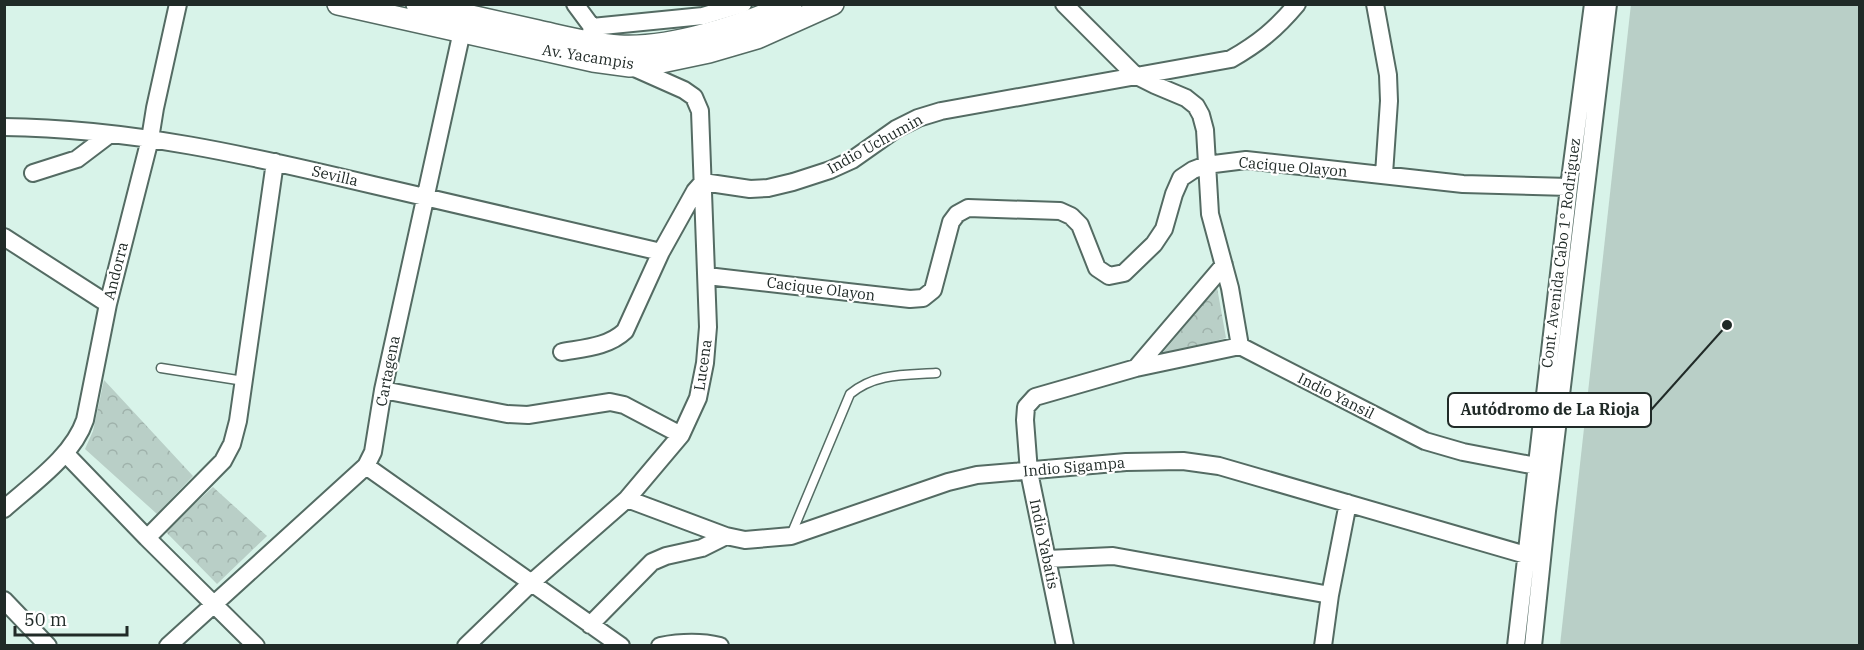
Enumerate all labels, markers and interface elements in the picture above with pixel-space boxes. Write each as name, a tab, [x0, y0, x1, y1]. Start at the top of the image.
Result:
street label: Av. Yacampis	[541, 40, 635, 73]
street label: Indio Uchumin	[824, 109, 926, 178]
street label: Cont. Avenida Cabo 1° Rodriguez	[1537, 137, 1584, 369]
street label: Cacique Olayon	[1238, 152, 1349, 181]
street label: Sevilla	[310, 161, 360, 190]
street label: Andorra	[99, 240, 132, 302]
street label: Cacique Olayon	[766, 272, 877, 305]
street label: Cartagena	[371, 334, 404, 408]
street label: Lucena	[690, 338, 715, 392]
street label: Indio Yansil	[1295, 368, 1378, 423]
callout: Autódromo de La Rioja	[1448, 393, 1651, 427]
text: Autódromo de La Rioja	[1460, 399, 1640, 419]
street label: Indio Sigampa	[1022, 453, 1126, 480]
street label: Indio Yabatis	[1026, 497, 1063, 591]
scale bar	[15, 599, 128, 637]
text: 50 m	[24, 608, 67, 631]

